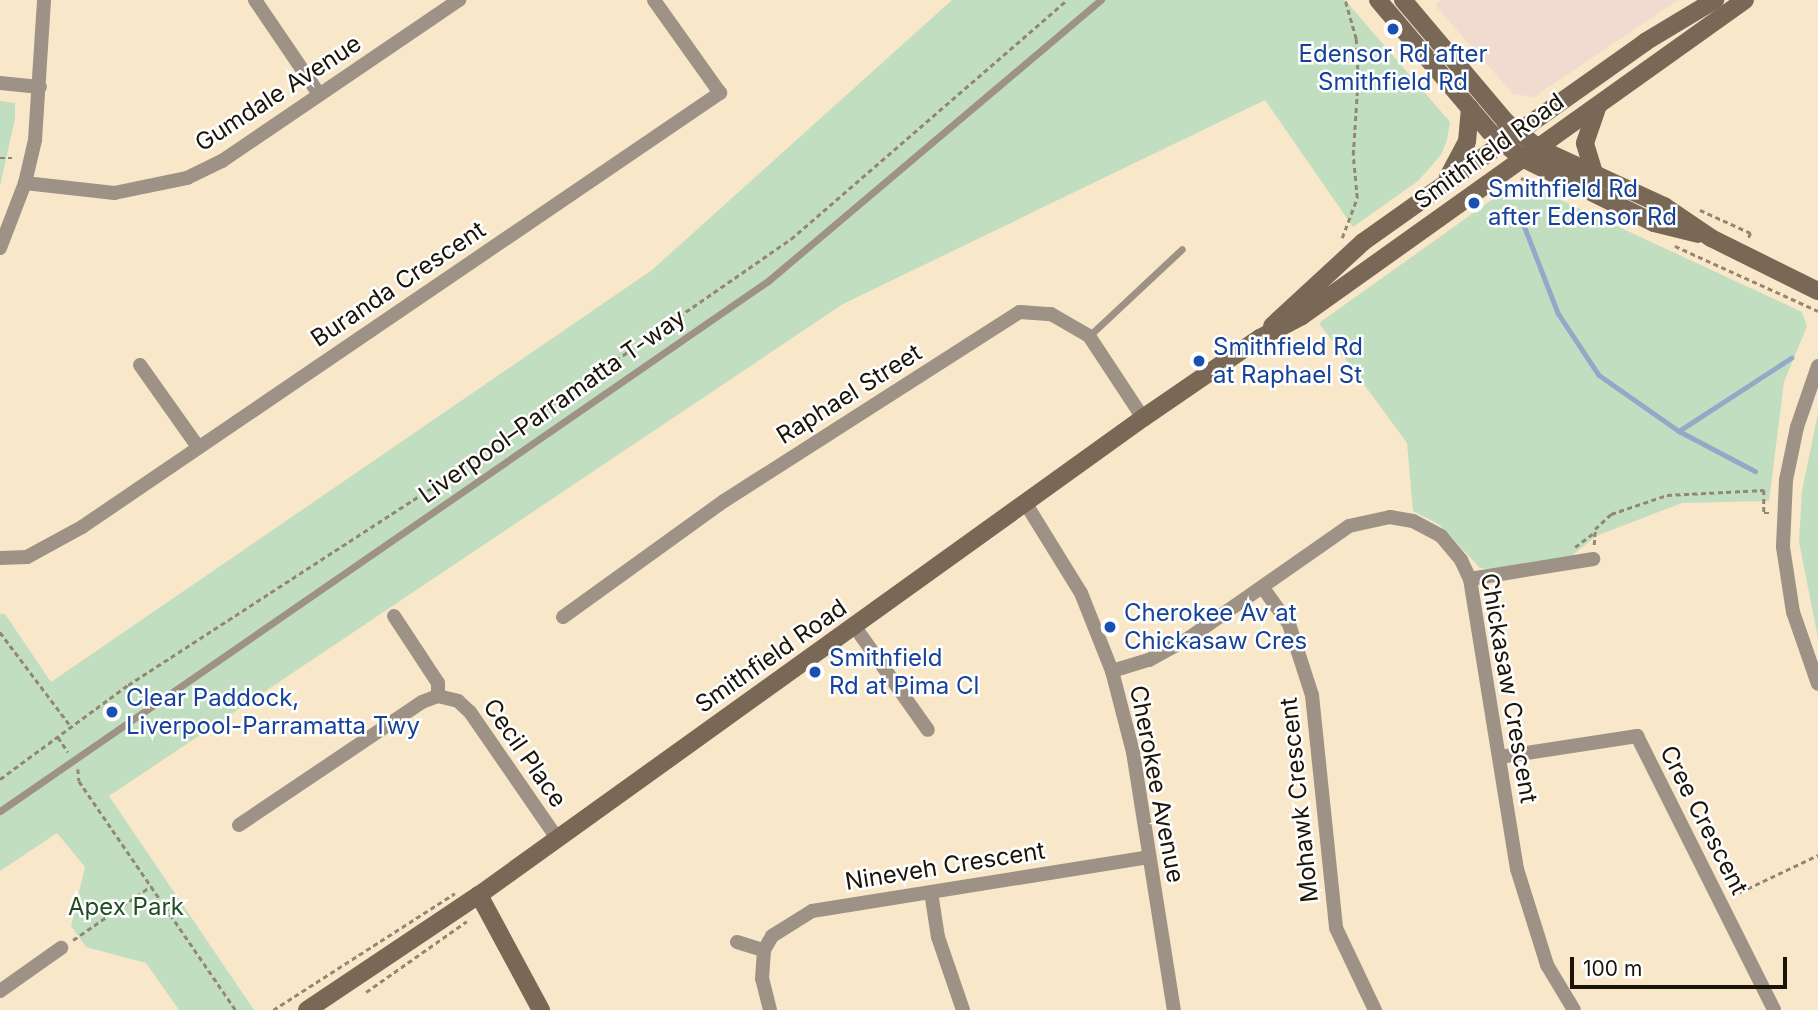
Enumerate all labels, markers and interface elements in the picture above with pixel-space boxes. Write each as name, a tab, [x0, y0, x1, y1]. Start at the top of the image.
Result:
marker: Edensor Rd after Smithfield Rd	[1385, 21, 1401, 37]
street label: Gumdale Avenue	[190, 29, 366, 157]
place label: Edensor Rd after Smithfield Rd	[1299, 40, 1487, 96]
street label: Smithfield Road	[1408, 87, 1570, 215]
place label: Smithfield Rd after Edensor Rd	[1488, 175, 1677, 231]
marker: Smithfield Rd after Edensor Rd	[1466, 195, 1482, 211]
street label: Buranda Crescent	[305, 215, 491, 353]
street label: Liverpool–Parramatta T-way	[413, 303, 691, 509]
place label: Smithfield Rd at Raphael St	[1213, 333, 1363, 389]
street label: Raphael Street	[771, 338, 927, 450]
marker: Smithfield Rd at Raphael St	[1191, 353, 1207, 369]
street label: Chickasaw Crescent	[1475, 571, 1543, 805]
street label: Smithfield Road	[690, 593, 852, 719]
place label: Cherokee Av at Chickasaw Cres	[1124, 599, 1307, 655]
marker: Cherokee Av at Chickasaw Cres	[1102, 619, 1118, 635]
place label: Smithfield Rd at Pima Cl	[829, 644, 979, 700]
marker: Smithfield Rd at Pima Cl	[807, 664, 823, 680]
street label: Cherokee Avenue	[1124, 683, 1190, 885]
place label: Clear Paddock, Liverpool-Parramatta Twy	[126, 684, 420, 740]
street label: Cecil Place	[477, 693, 573, 813]
street label: Mohawk Crescent	[1274, 696, 1324, 904]
marker: Clear Paddock, Liverpool-Parramatta Twy	[104, 704, 120, 720]
street label: Cree Crescent	[1654, 741, 1754, 899]
street label: Nineveh Crescent	[843, 836, 1047, 896]
park label: Apex Park	[68, 893, 184, 921]
scale bar	[1573, 944, 1790, 988]
text: 100 m	[1583, 956, 1642, 981]

